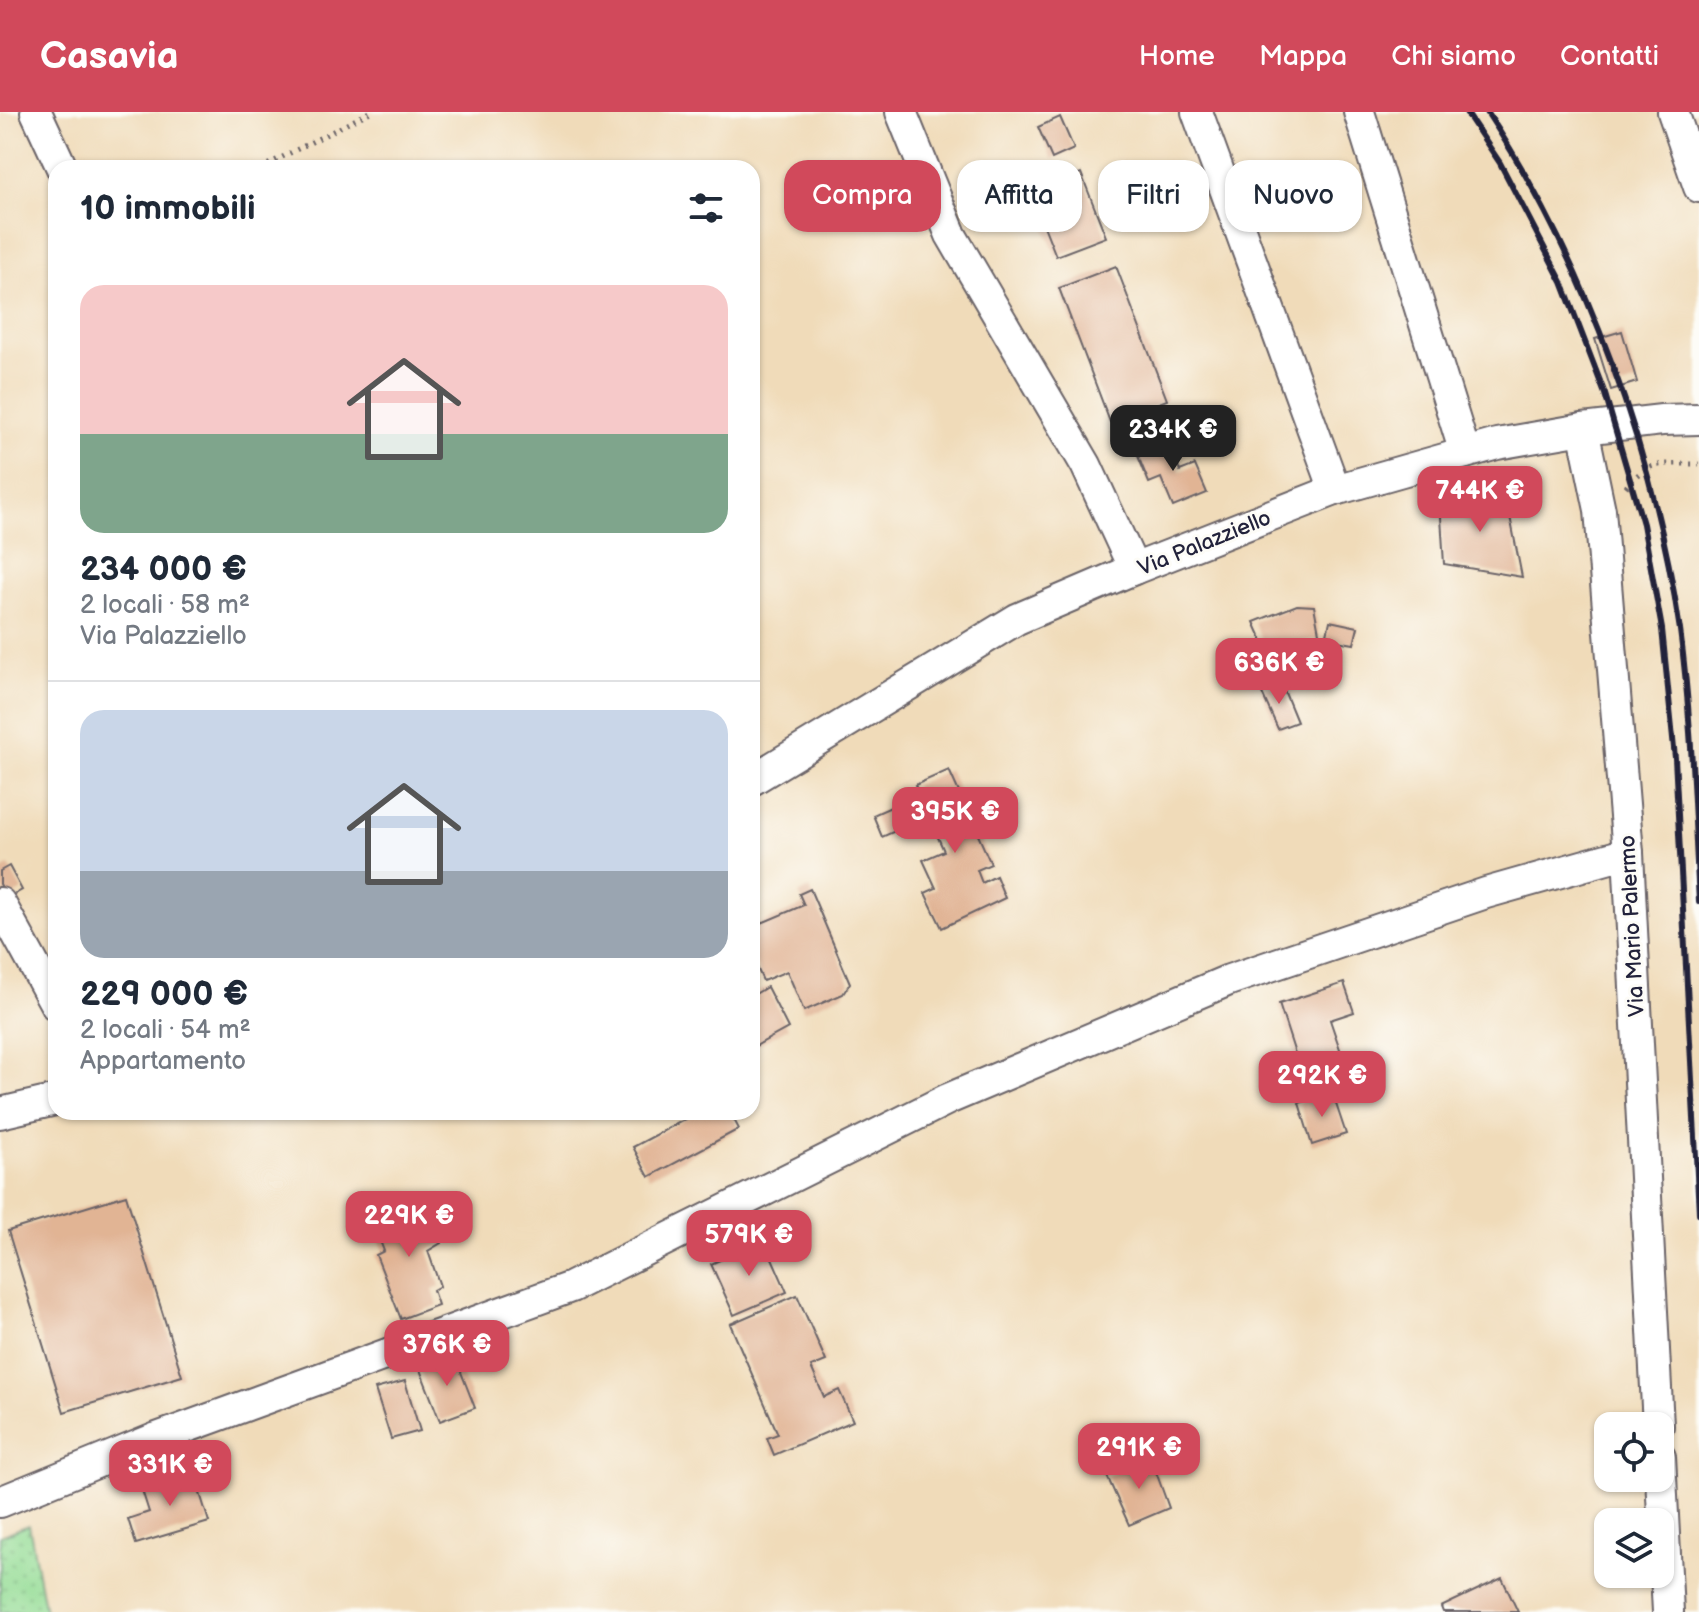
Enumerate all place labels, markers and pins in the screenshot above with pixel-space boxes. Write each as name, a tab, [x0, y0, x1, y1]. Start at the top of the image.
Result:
pin: 234K €	[1108, 405, 1238, 473]
pin: 744K €	[1415, 466, 1545, 534]
pin: 636K €	[1214, 638, 1344, 706]
pin: 395K €	[890, 787, 1020, 855]
pin: 292K €	[1257, 1051, 1387, 1119]
pin: 229K €	[344, 1191, 474, 1259]
pin: 579K €	[684, 1210, 814, 1278]
pin: 376K €	[382, 1320, 512, 1388]
pin: 291K €	[1074, 1423, 1204, 1491]
pin: 331K €	[105, 1440, 235, 1508]

